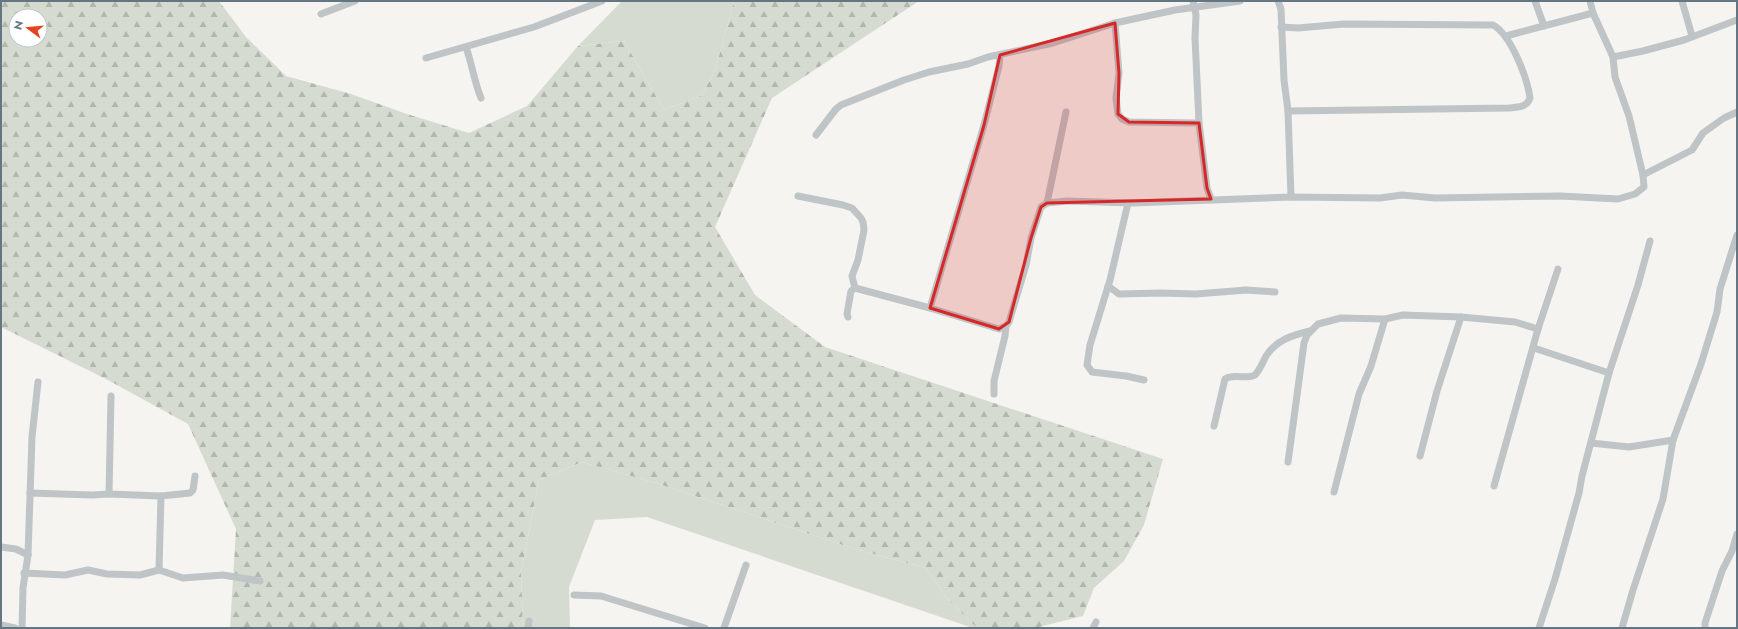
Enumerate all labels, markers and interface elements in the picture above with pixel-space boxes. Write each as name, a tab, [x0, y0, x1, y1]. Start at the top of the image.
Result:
north arrow	[8, 8, 48, 48]
text: N	[9, 19, 27, 32]

